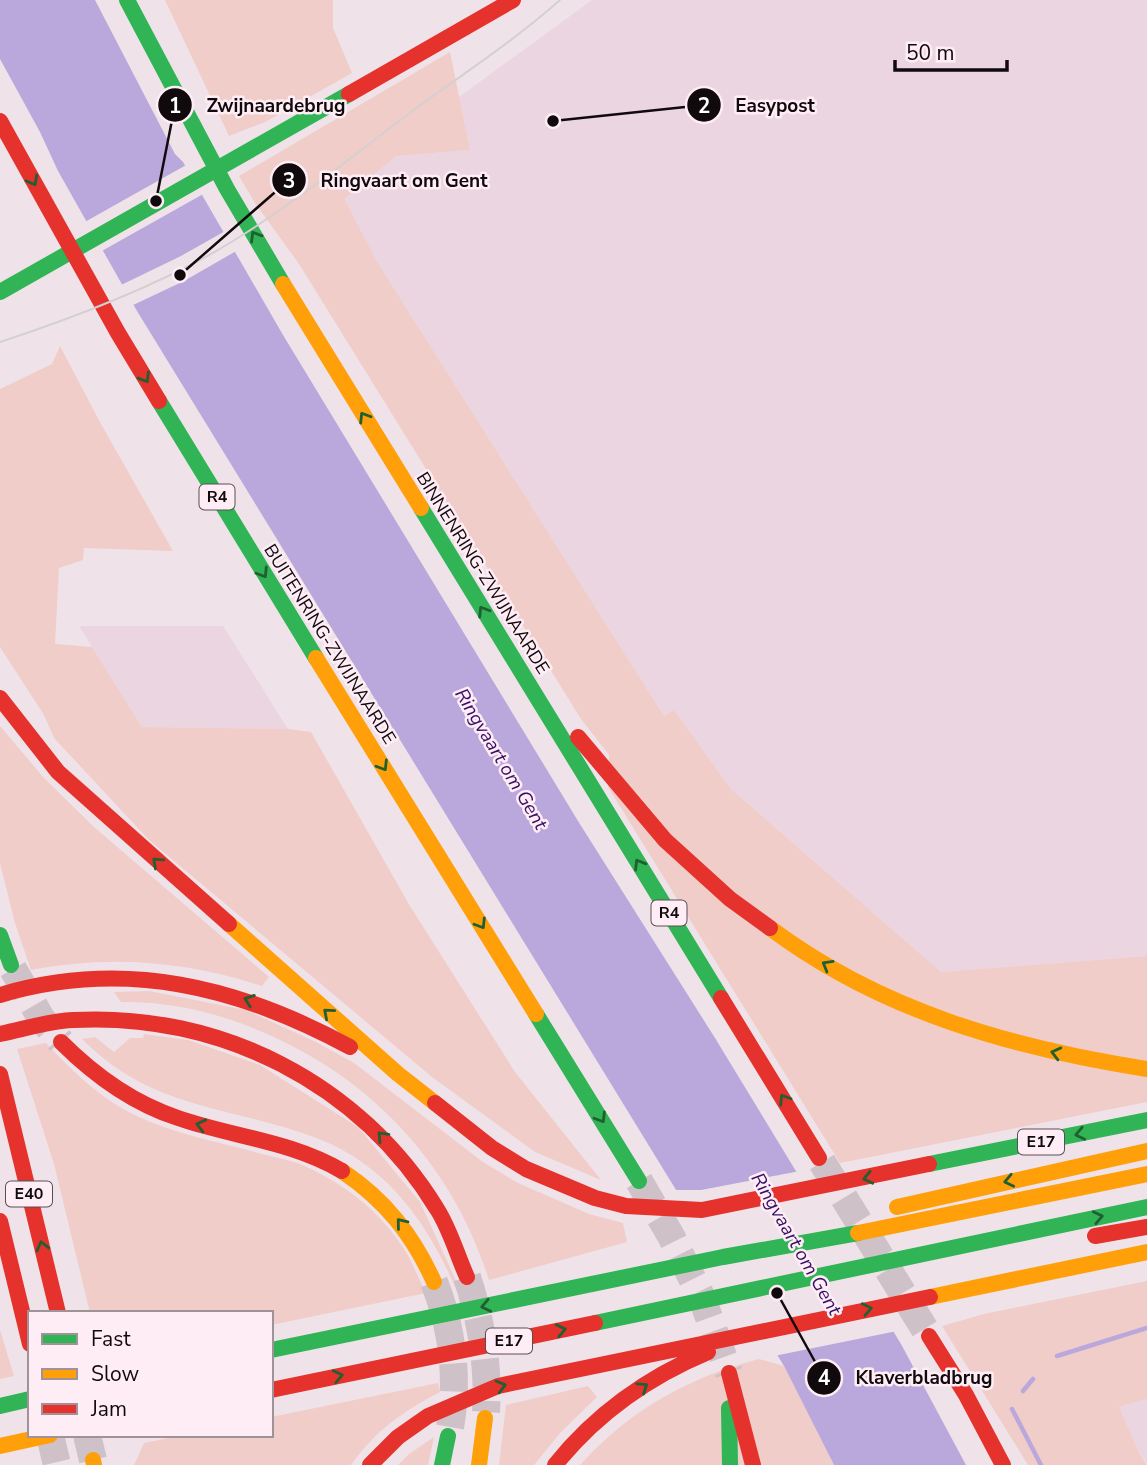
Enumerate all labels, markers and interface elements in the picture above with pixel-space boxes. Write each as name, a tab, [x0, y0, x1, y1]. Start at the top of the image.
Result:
scale bar	[895, 28, 1007, 72]
text: 50 m	[906, 39, 955, 67]
callout: Zwijnaardebrug	[157, 85, 360, 125]
callout: Easypost	[686, 85, 829, 125]
text: 1	[169, 92, 181, 120]
text: 2	[698, 92, 710, 120]
text: Zwijnaardebrug	[206, 93, 346, 119]
text: Easypost	[735, 93, 815, 119]
callout: Ringvaart om Gent	[271, 160, 501, 200]
text: 3	[283, 167, 295, 195]
text: Ringvaart om Gent	[321, 168, 488, 194]
one-way arrow	[25, 173, 38, 186]
one-way arrow	[250, 231, 263, 244]
one-way arrow	[137, 371, 150, 384]
one-way arrow	[360, 411, 373, 424]
street label: BINNENRING-ZWIJNAARDE	[411, 467, 555, 679]
road number: R4	[200, 484, 234, 510]
street label: BUITENRING-ZWIJNAARDE	[259, 540, 401, 748]
one-way arrow	[255, 565, 268, 578]
one-way arrow	[479, 605, 492, 618]
water label: Ringvaart om Gent	[448, 683, 554, 836]
one-way arrow	[375, 759, 388, 772]
one-way arrow	[152, 858, 165, 870]
one-way arrow	[634, 858, 647, 871]
road number: R4	[652, 900, 686, 925]
one-way arrow	[473, 917, 486, 930]
one-way arrow	[821, 960, 834, 973]
one-way arrow	[243, 994, 255, 1008]
one-way arrow	[323, 1008, 336, 1021]
one-way arrow	[1050, 1047, 1062, 1061]
one-way arrow	[779, 1094, 792, 1107]
one-way arrow	[592, 1110, 605, 1123]
one-way arrow	[195, 1119, 207, 1133]
one-way arrow	[1074, 1125, 1086, 1140]
road number: E17	[1018, 1130, 1064, 1154]
one-way arrow	[378, 1132, 390, 1144]
water label: Ringvaart om Gent	[745, 1168, 848, 1321]
one-way arrow	[862, 1169, 874, 1184]
one-way arrow	[1003, 1172, 1015, 1187]
road number: E40	[6, 1182, 52, 1206]
one-way arrow	[1092, 1210, 1104, 1225]
one-way arrow	[396, 1218, 409, 1230]
one-way arrow	[36, 1241, 50, 1253]
one-way arrow	[480, 1298, 492, 1313]
one-way arrow	[861, 1302, 873, 1317]
legend	[28, 1311, 273, 1437]
one-way arrow	[555, 1324, 567, 1339]
text: Fast	[91, 1325, 131, 1353]
road number: E17	[486, 1329, 532, 1354]
callout: Klaverbladbrug	[806, 1358, 1006, 1398]
text: Slow	[91, 1360, 140, 1388]
text: 4	[818, 1364, 831, 1392]
text: Klaverbladbrug	[855, 1365, 993, 1391]
one-way arrow	[332, 1370, 344, 1385]
one-way arrow	[495, 1380, 507, 1394]
one-way arrow	[635, 1383, 648, 1395]
text: Jam	[90, 1395, 127, 1423]

